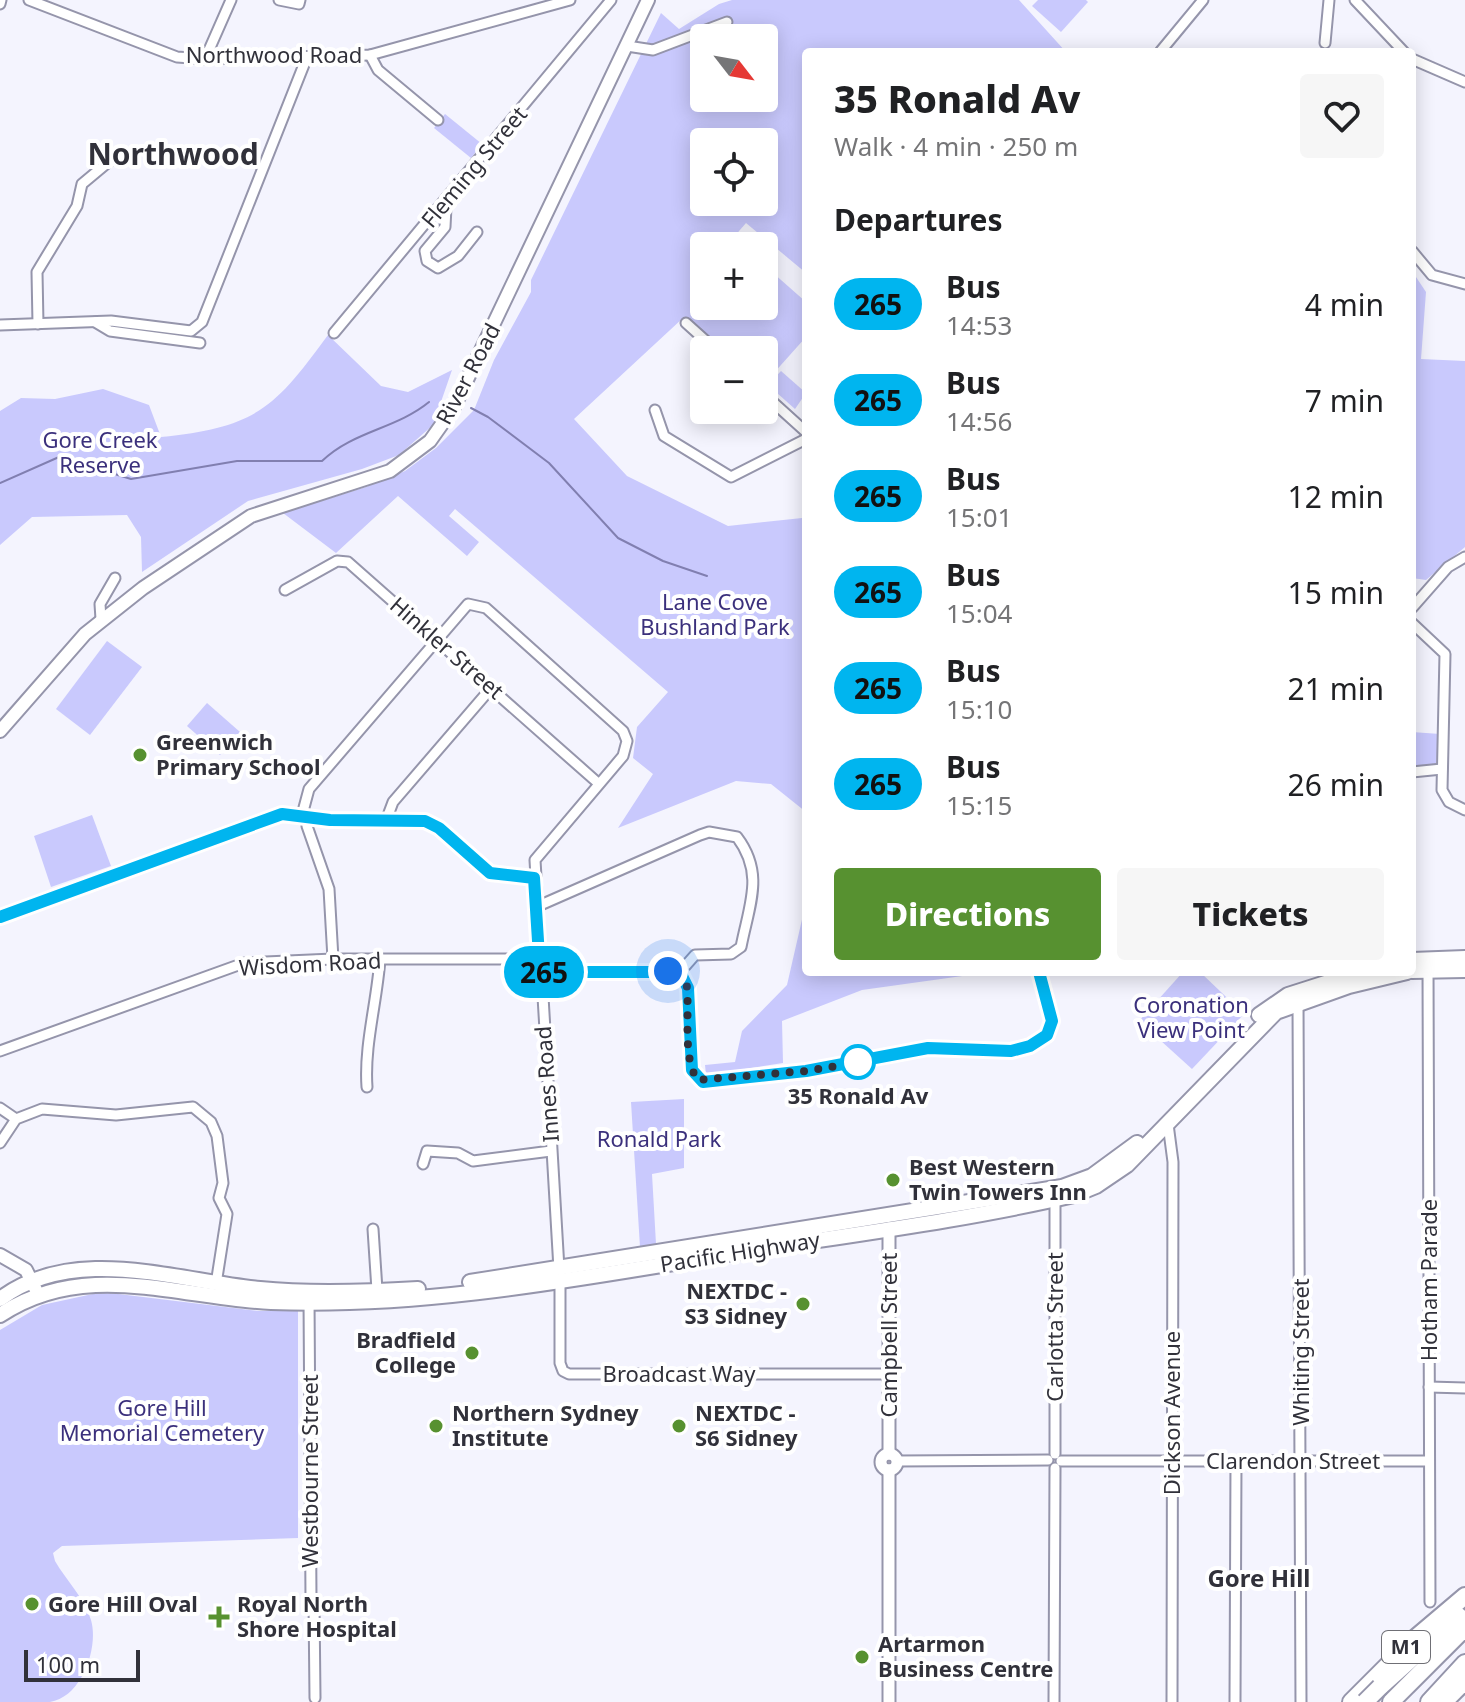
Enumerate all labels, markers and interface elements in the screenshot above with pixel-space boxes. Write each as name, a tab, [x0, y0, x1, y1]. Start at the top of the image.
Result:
north arrow	[690, 24, 778, 112]
map controls	[690, 24, 778, 424]
street label: Northwood Road	[186, 39, 362, 69]
text: 35 Ronald Av	[834, 72, 1080, 124]
button: heart	[1300, 74, 1384, 158]
street label: Fleming Street	[414, 99, 533, 233]
button: locate	[690, 128, 778, 216]
text: Walk · 4 min · 250 m	[834, 128, 1078, 164]
district label: Northwood	[87, 133, 259, 174]
text: Departures	[834, 199, 1003, 240]
button: +	[690, 232, 778, 320]
text: Bus	[946, 266, 1001, 307]
text: 4 min	[1305, 284, 1384, 325]
text: 265	[854, 285, 902, 323]
text: 14:53	[946, 307, 1012, 343]
street label: River Road	[428, 318, 506, 429]
button: −	[690, 336, 778, 424]
text: Bus	[946, 362, 1001, 403]
text: 7 min	[1305, 380, 1384, 421]
text: 265	[854, 381, 902, 419]
text: 14:56	[946, 403, 1012, 439]
park label: Gore Creek Reserve	[42, 424, 158, 479]
text: Bus	[946, 458, 1001, 499]
text: 12 min	[1288, 476, 1384, 517]
text: 265	[854, 477, 902, 515]
text: 15:01	[946, 499, 1012, 535]
text: Bus	[946, 554, 1001, 595]
text: 15 min	[1288, 572, 1384, 613]
text: 265	[854, 573, 902, 611]
park label: Lane Cove Bushland Park	[640, 586, 790, 641]
street label: Hinkler Street	[384, 589, 511, 705]
text: 15:04	[946, 595, 1012, 631]
text: Bus	[946, 650, 1001, 691]
text: 21 min	[1288, 668, 1384, 709]
text: 265	[854, 669, 902, 707]
text: 15:10	[946, 691, 1012, 727]
place label: Greenwich Primary School	[156, 726, 321, 781]
marker: Greenwich Primary School	[131, 746, 149, 764]
text: Bus	[946, 746, 1001, 787]
text: 26 min	[1288, 764, 1384, 805]
text: 265	[854, 765, 902, 803]
text: 15:15	[946, 787, 1012, 823]
button: Directions	[834, 868, 1101, 960]
button: Tickets	[1117, 868, 1384, 960]
street label: Wisdom Road	[238, 944, 382, 982]
line badge: 265	[498, 946, 590, 998]
your location	[648, 951, 688, 991]
text: 265	[520, 953, 568, 991]
park label: Coronation View Point	[1133, 989, 1249, 1044]
street label: Innes Road	[527, 1025, 565, 1143]
marker: 35 Ronald Av	[841, 1045, 875, 1079]
place label: 35 Ronald Av	[788, 1080, 929, 1110]
park label: Ronald Park	[597, 1123, 721, 1153]
place label: Best Western Twin Towers Inn	[909, 1151, 1087, 1206]
marker: Best Western Twin Towers Inn	[884, 1171, 902, 1189]
street label: Hotham Parade	[1413, 1199, 1443, 1361]
street label: Pacific Highway	[658, 1223, 823, 1278]
street label: Carlotta Street	[1039, 1252, 1069, 1402]
street label: Campbell Street	[873, 1253, 903, 1417]
place label: NEXTDC - S3 Sidney	[684, 1275, 787, 1330]
street label: Whiting Street	[1285, 1278, 1315, 1426]
marker: NEXTDC - S3 Sidney	[794, 1295, 812, 1313]
place label: Bradfield College	[356, 1324, 456, 1379]
street label: Dickson Avenue	[1156, 1331, 1186, 1495]
marker: Bradfield College	[463, 1344, 481, 1362]
street label: Broadcast Way	[603, 1358, 756, 1388]
street label: Westbourne Street	[294, 1374, 324, 1568]
park label: Gore Hill Memorial Cemetery	[60, 1392, 265, 1447]
place label: Northern Sydney Institute	[452, 1397, 639, 1452]
place label: NEXTDC - S6 Sidney	[695, 1397, 798, 1452]
marker: Northern Sydney Institute	[427, 1417, 445, 1435]
marker: NEXTDC - S6 Sidney	[670, 1417, 688, 1435]
street label: Clarendon Street	[1206, 1445, 1380, 1475]
district label: Gore Hill	[1207, 1561, 1311, 1594]
place label: Gore Hill Oval	[48, 1588, 198, 1618]
place label: Royal North Shore Hospital	[237, 1588, 397, 1643]
marker: Gore Hill Oval	[23, 1595, 41, 1613]
marker: Royal North Shore Hospital	[208, 1606, 230, 1628]
place label: Artarmon Business Centre	[878, 1628, 1053, 1683]
road number: M1	[1382, 1631, 1430, 1663]
scale bar	[24, 1646, 140, 1682]
marker: Artarmon Business Centre	[853, 1648, 871, 1666]
text: 100 m	[36, 1649, 100, 1679]

